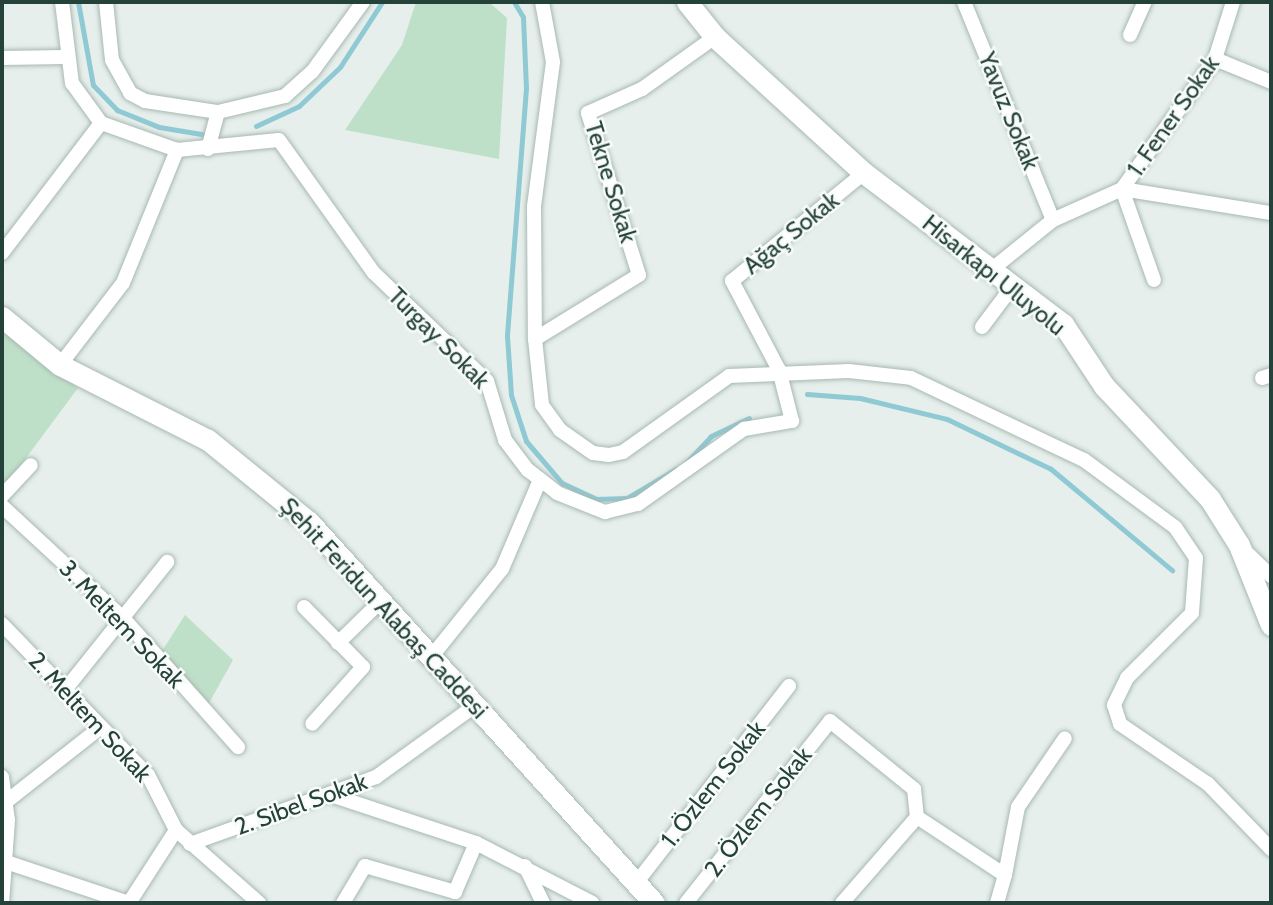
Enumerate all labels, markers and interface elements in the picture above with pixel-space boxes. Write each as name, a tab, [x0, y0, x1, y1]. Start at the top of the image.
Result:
street label: Yavuz Sokak	[972, 48, 1046, 174]
street label: 1. Fener Sokak	[1121, 50, 1225, 182]
street label: Tekne Sokak	[579, 118, 643, 246]
street label: Ağaç Sokak	[737, 186, 845, 280]
street label: Hisarkapı Uluyolu	[917, 209, 1071, 341]
street label: Turgay Sokak	[382, 281, 496, 395]
street label: Şehit Feridun Alabaş Caddesi	[274, 492, 494, 724]
street label: 3. Meltem Sokak	[54, 554, 190, 694]
street label: 2. Meltem Sokak	[23, 646, 157, 788]
street label: 1. Özlem Sokak	[655, 715, 771, 853]
street label: 2. Özlem Sokak	[698, 741, 818, 883]
street label: 2. Sibel Sokak	[231, 767, 371, 841]

